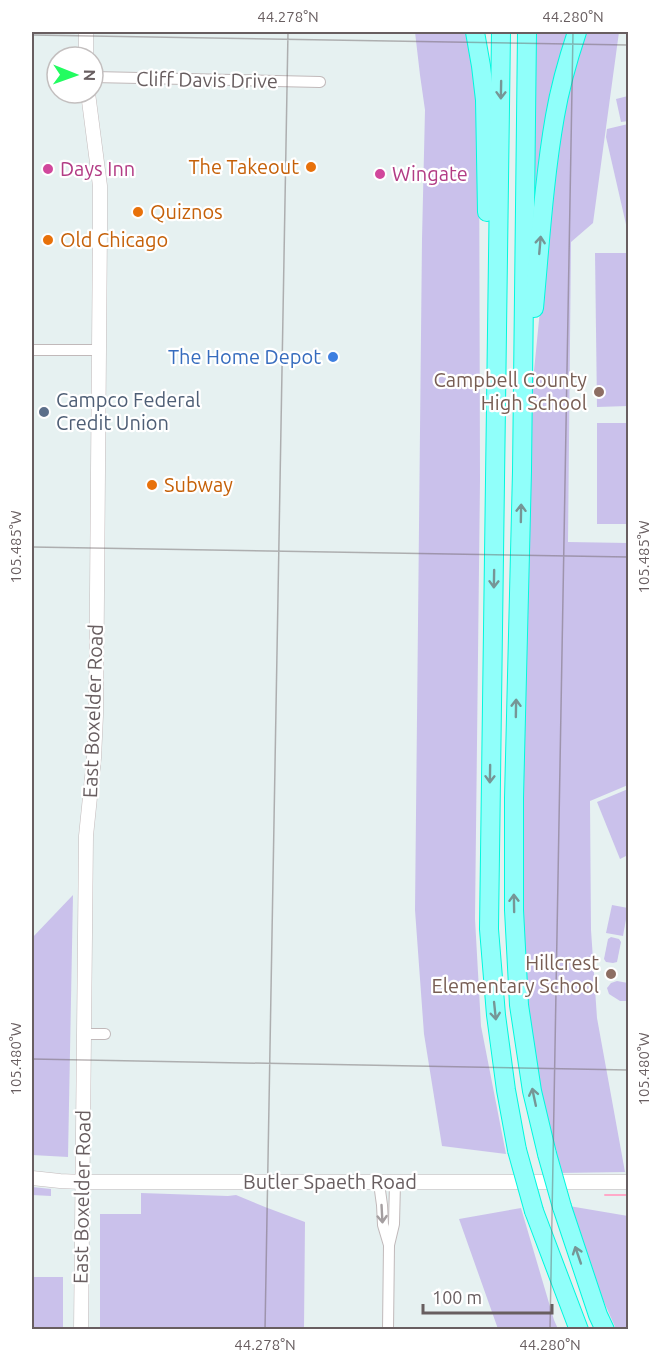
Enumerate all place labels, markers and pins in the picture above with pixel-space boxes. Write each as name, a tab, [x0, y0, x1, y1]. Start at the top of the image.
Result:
place label: The Takeout	[188, 155, 299, 178]
place label: Days Inn	[60, 157, 135, 180]
marker: The Takeout	[304, 160, 318, 174]
marker: Days Inn	[41, 162, 55, 176]
place label: Wingate	[392, 162, 468, 185]
marker: Wingate	[373, 167, 387, 181]
place label: Quiznos	[150, 200, 223, 223]
marker: Quiznos	[131, 205, 145, 219]
place label: Old Chicago	[60, 228, 168, 251]
marker: Old Chicago	[41, 233, 55, 247]
place label: The Home Depot	[168, 345, 321, 368]
marker: The Home Depot	[326, 350, 340, 364]
place label: Campbell County High School	[433, 368, 587, 414]
marker: Campbell County High School	[592, 385, 606, 399]
place label: Campco Federal Credit Union	[56, 388, 200, 434]
marker: Campco Federal Credit Union	[37, 405, 51, 419]
place label: Subway	[164, 473, 233, 496]
marker: Subway	[145, 478, 159, 492]
place label: Hillcrest Elementary School	[432, 951, 599, 997]
marker: Hillcrest Elementary School	[604, 967, 618, 981]

